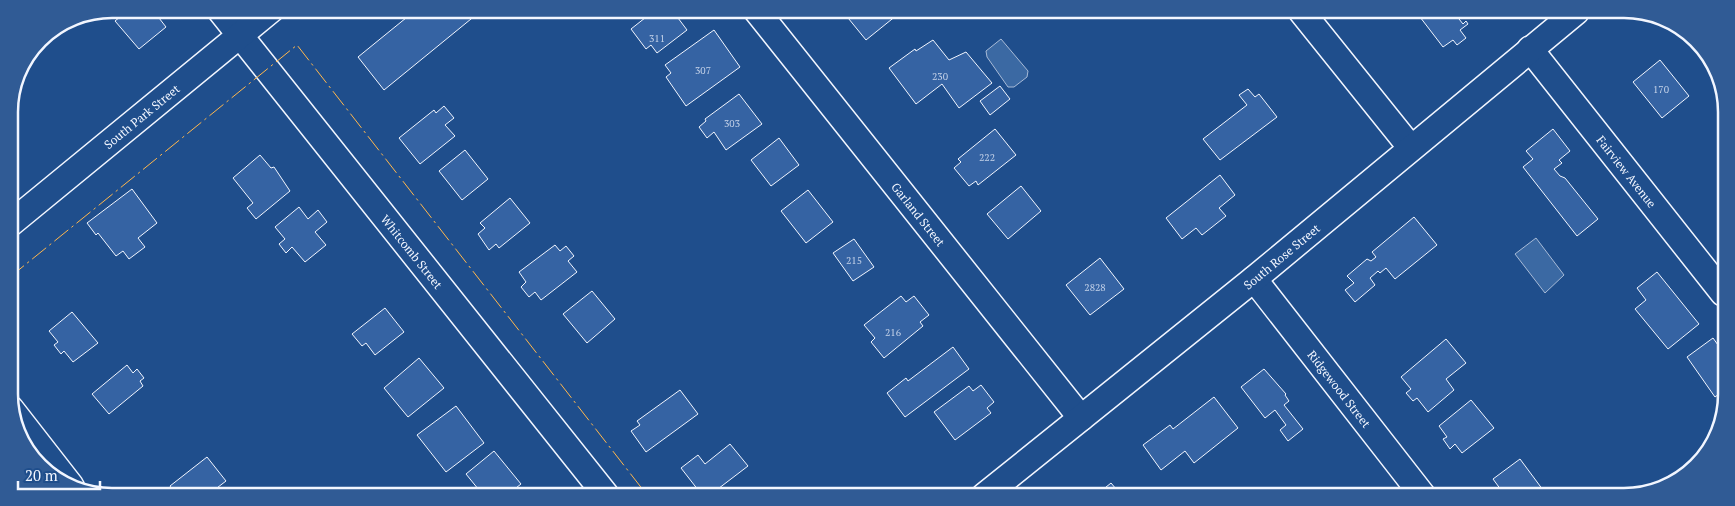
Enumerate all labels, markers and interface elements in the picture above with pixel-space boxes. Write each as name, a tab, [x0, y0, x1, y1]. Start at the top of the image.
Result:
house number: 311	[649, 32, 665, 45]
house number: 307	[695, 64, 711, 77]
house number: 230	[932, 70, 948, 83]
street label: South Park Street	[101, 80, 183, 152]
house number: 170	[1653, 83, 1669, 96]
house number: 303	[724, 117, 740, 130]
street label: Fairview Avenue	[1594, 132, 1660, 210]
house number: 222	[979, 151, 995, 164]
street label: Garland Street	[889, 179, 949, 250]
street label: Whitcomb Street	[378, 212, 446, 292]
street label: South Rose Street	[1240, 220, 1323, 292]
house number: 215	[846, 254, 862, 267]
house number: 2828	[1084, 281, 1106, 294]
house number: 216	[885, 326, 902, 339]
street label: Ridgewood Street	[1305, 347, 1375, 431]
scale bar	[18, 458, 100, 490]
text: 20 m	[25, 465, 58, 485]

